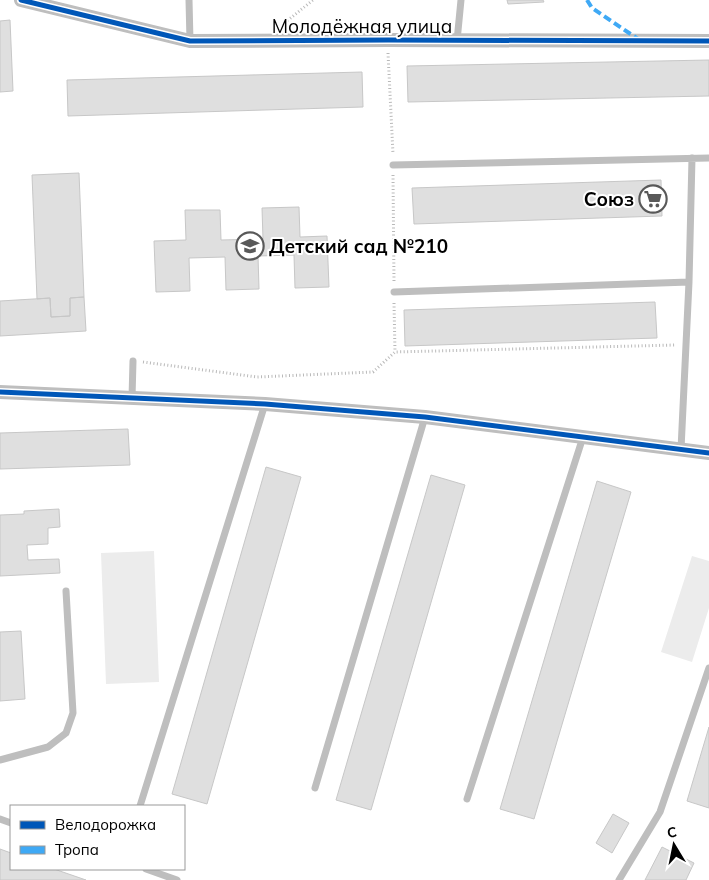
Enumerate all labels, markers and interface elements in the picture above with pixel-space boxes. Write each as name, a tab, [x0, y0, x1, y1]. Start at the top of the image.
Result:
street label: Молодёжная улица	[272, 14, 452, 38]
supermarket icon: Союз	[638, 184, 668, 214]
place label: Союз	[584, 187, 634, 211]
school or university icon: Детский сад №210	[235, 231, 265, 261]
place label: Детский сад №210	[269, 234, 448, 258]
legend	[10, 805, 185, 870]
text: Велодорожка	[55, 815, 156, 834]
north arrow	[649, 820, 699, 870]
text: С	[665, 823, 678, 842]
text: Тропа	[55, 840, 99, 859]

